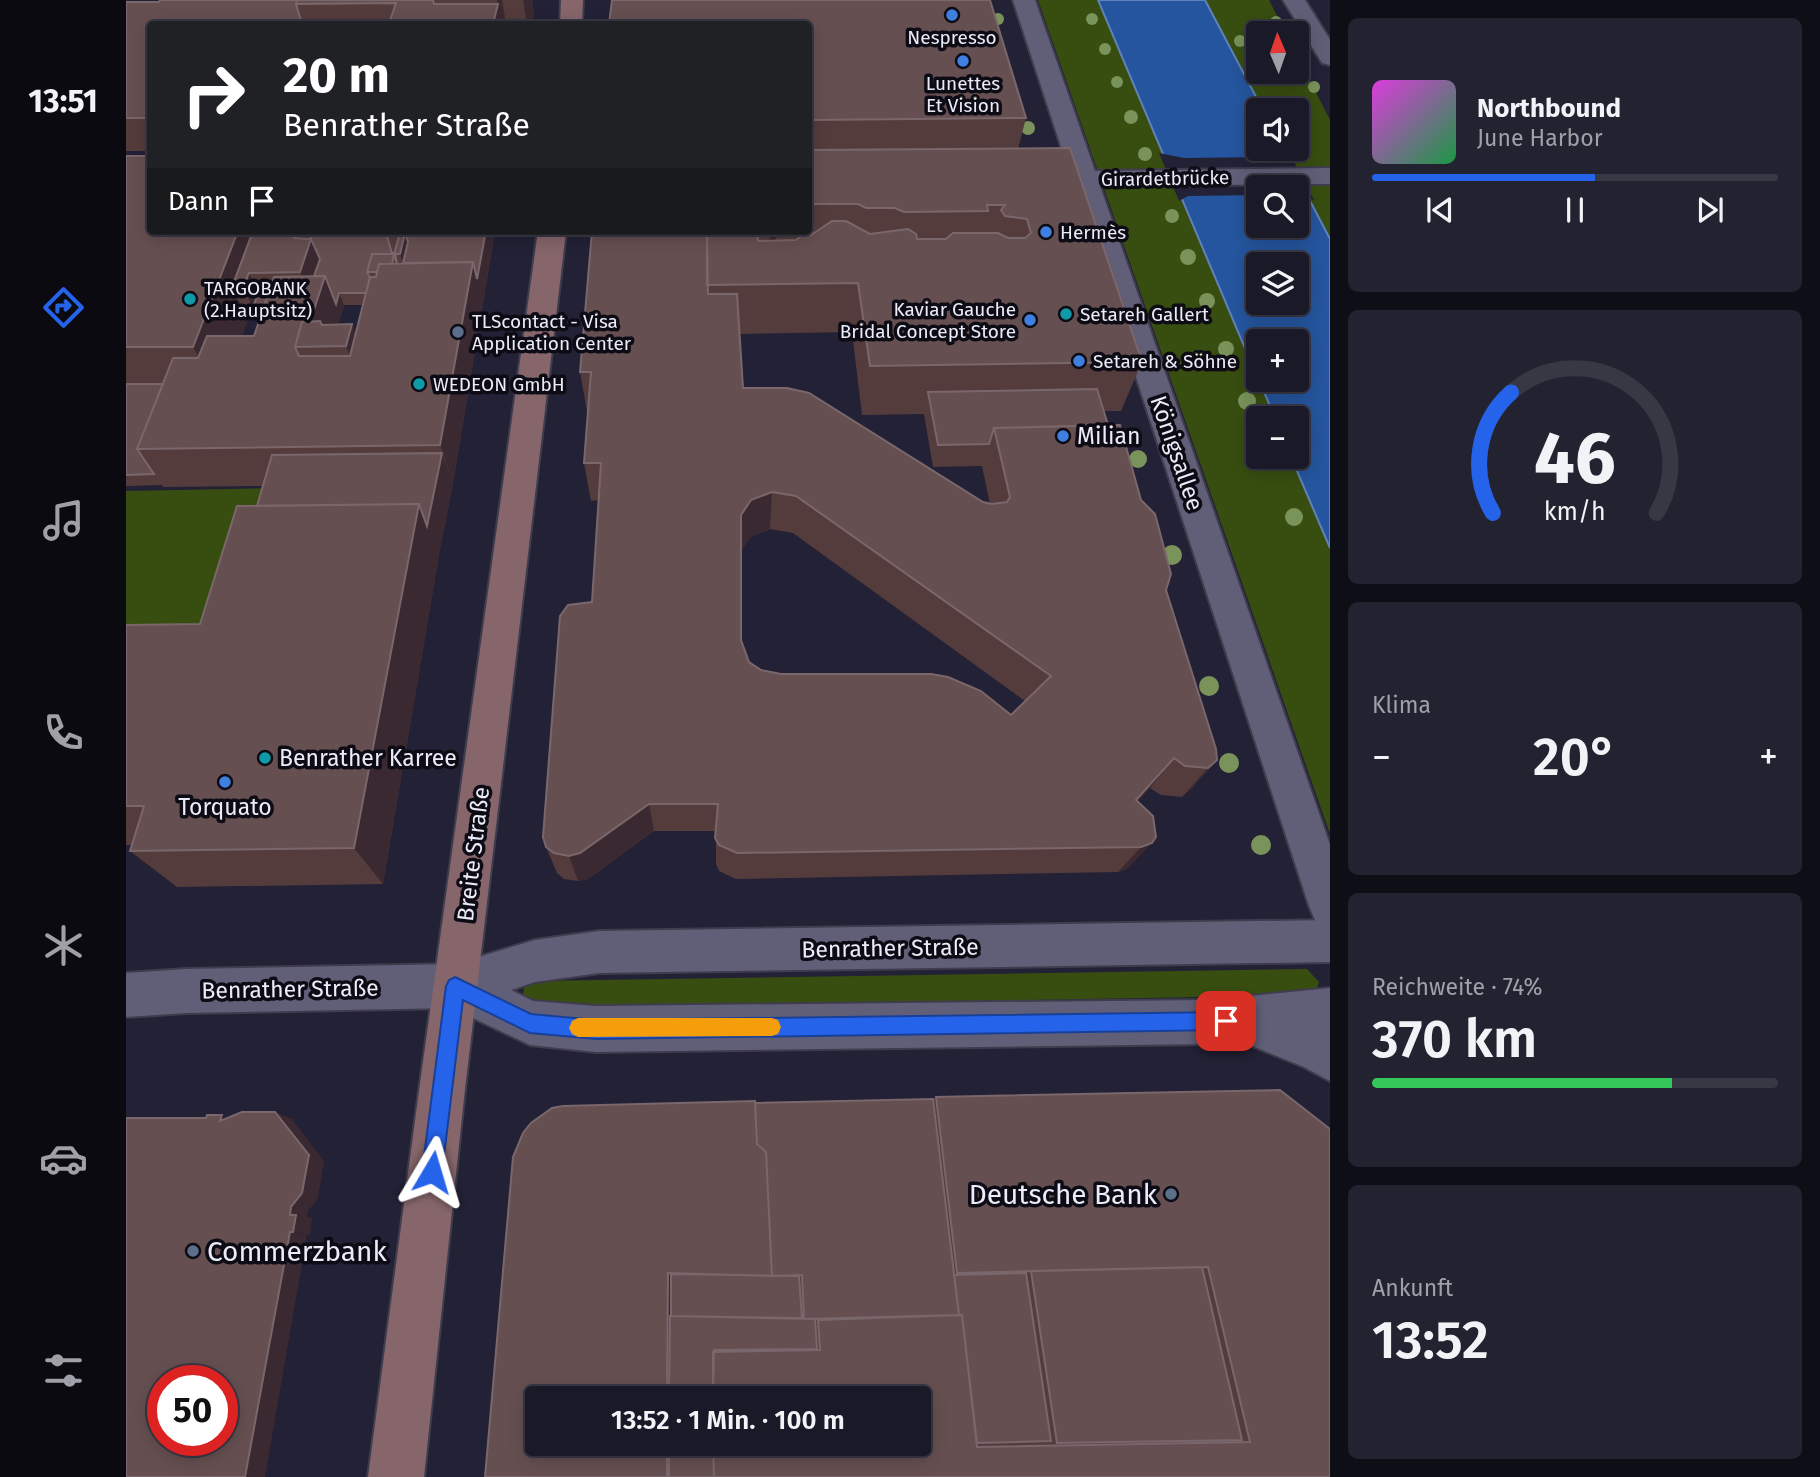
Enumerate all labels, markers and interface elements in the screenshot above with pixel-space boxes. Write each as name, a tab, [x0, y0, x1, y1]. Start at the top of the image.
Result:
marker: Nespresso	[944, 7, 960, 23]
north arrow	[1246, 21, 1309, 84]
map controls	[1246, 21, 1309, 469]
place label: Nespresso	[907, 26, 997, 49]
text: 20 m	[283, 46, 390, 105]
icon: right	[168, 49, 259, 140]
marker: Lunettes Et Vision	[955, 53, 971, 69]
place label: Lunettes Et Vision	[926, 72, 1000, 117]
text: 13:51	[28, 82, 98, 120]
text: Northbound	[1477, 93, 1621, 124]
button: sound	[1246, 98, 1309, 161]
text: Benrather Straße	[283, 106, 530, 144]
text: June Harbor	[1477, 124, 1603, 152]
street label: Girardetbrücke	[1101, 166, 1229, 191]
button: search	[1246, 175, 1309, 238]
icon: arrive	[243, 182, 281, 220]
text: Dann	[168, 186, 229, 217]
icon: previous	[1421, 191, 1459, 229]
icon: pause	[1556, 191, 1594, 229]
icon: next	[1691, 191, 1729, 229]
place label: Hermès	[1060, 221, 1126, 244]
marker: Hermès	[1038, 224, 1054, 240]
button: layers	[1246, 252, 1309, 315]
place label: TARGOBANK (2.Hauptsitz)	[204, 277, 312, 322]
icon: directions	[39, 283, 88, 332]
marker: TARGOBANK (2.Hauptsitz)	[182, 291, 198, 307]
place label: Kaviar Gauche Bridal Concept Store	[840, 298, 1016, 343]
place label: Setareh Gallert	[1080, 303, 1209, 326]
marker: Setareh Gallert	[1058, 306, 1074, 322]
place label: TLScontact - Visa Application Center	[472, 310, 632, 355]
marker: Kaviar Gauche Bridal Concept Store	[1022, 312, 1038, 328]
marker: TLScontact - Visa Application Center	[450, 324, 466, 340]
button: +	[1246, 329, 1309, 392]
place label: Setareh & Söhne	[1093, 350, 1237, 373]
marker: Setareh & Söhne	[1071, 353, 1087, 369]
place label: WEDEON GmbH	[433, 373, 565, 396]
marker: WEDEON GmbH	[411, 376, 427, 392]
street label: Königsallee	[1144, 392, 1210, 514]
button: −	[1246, 406, 1309, 469]
text: 46	[1534, 415, 1616, 502]
place label: Milian	[1077, 422, 1141, 450]
marker: Milian	[1055, 428, 1071, 444]
icon: music	[39, 496, 88, 545]
text: km/h	[1544, 496, 1606, 526]
text: Klima	[1372, 691, 1431, 719]
icon: phone	[39, 708, 88, 757]
text: 20°	[1533, 726, 1617, 789]
text: −	[1372, 734, 1391, 780]
text: +	[1759, 734, 1778, 780]
place label: Benrather Karree	[279, 744, 457, 772]
marker: Benrather Karree	[257, 750, 273, 766]
marker: Torquato	[217, 774, 233, 790]
street label: Breite Straße	[451, 785, 495, 923]
place label: Torquato	[178, 793, 272, 821]
icon: climate	[39, 921, 88, 970]
street label: Benrather Straße	[801, 932, 979, 964]
street label: Benrather Straße	[201, 973, 379, 1005]
text: Reichweite · 74%	[1372, 973, 1542, 1001]
pin	[1196, 991, 1256, 1051]
icon: arrive	[1207, 1002, 1245, 1040]
text: 370 km	[1372, 1008, 1537, 1071]
icon: car	[39, 1134, 88, 1183]
position arrow	[395, 1135, 469, 1209]
place label: Deutsche Bank	[969, 1178, 1158, 1211]
marker: Deutsche Bank	[1163, 1186, 1179, 1202]
place label: Commerzbank	[207, 1235, 387, 1268]
marker: Commerzbank	[185, 1243, 201, 1259]
text: Ankunft	[1372, 1274, 1453, 1302]
text: 13:52	[1372, 1309, 1489, 1372]
icon: filters	[39, 1346, 88, 1395]
speed limit sign: 50	[147, 1365, 238, 1456]
text: 13:52 · 1 Min. · 100 m	[611, 1405, 845, 1436]

